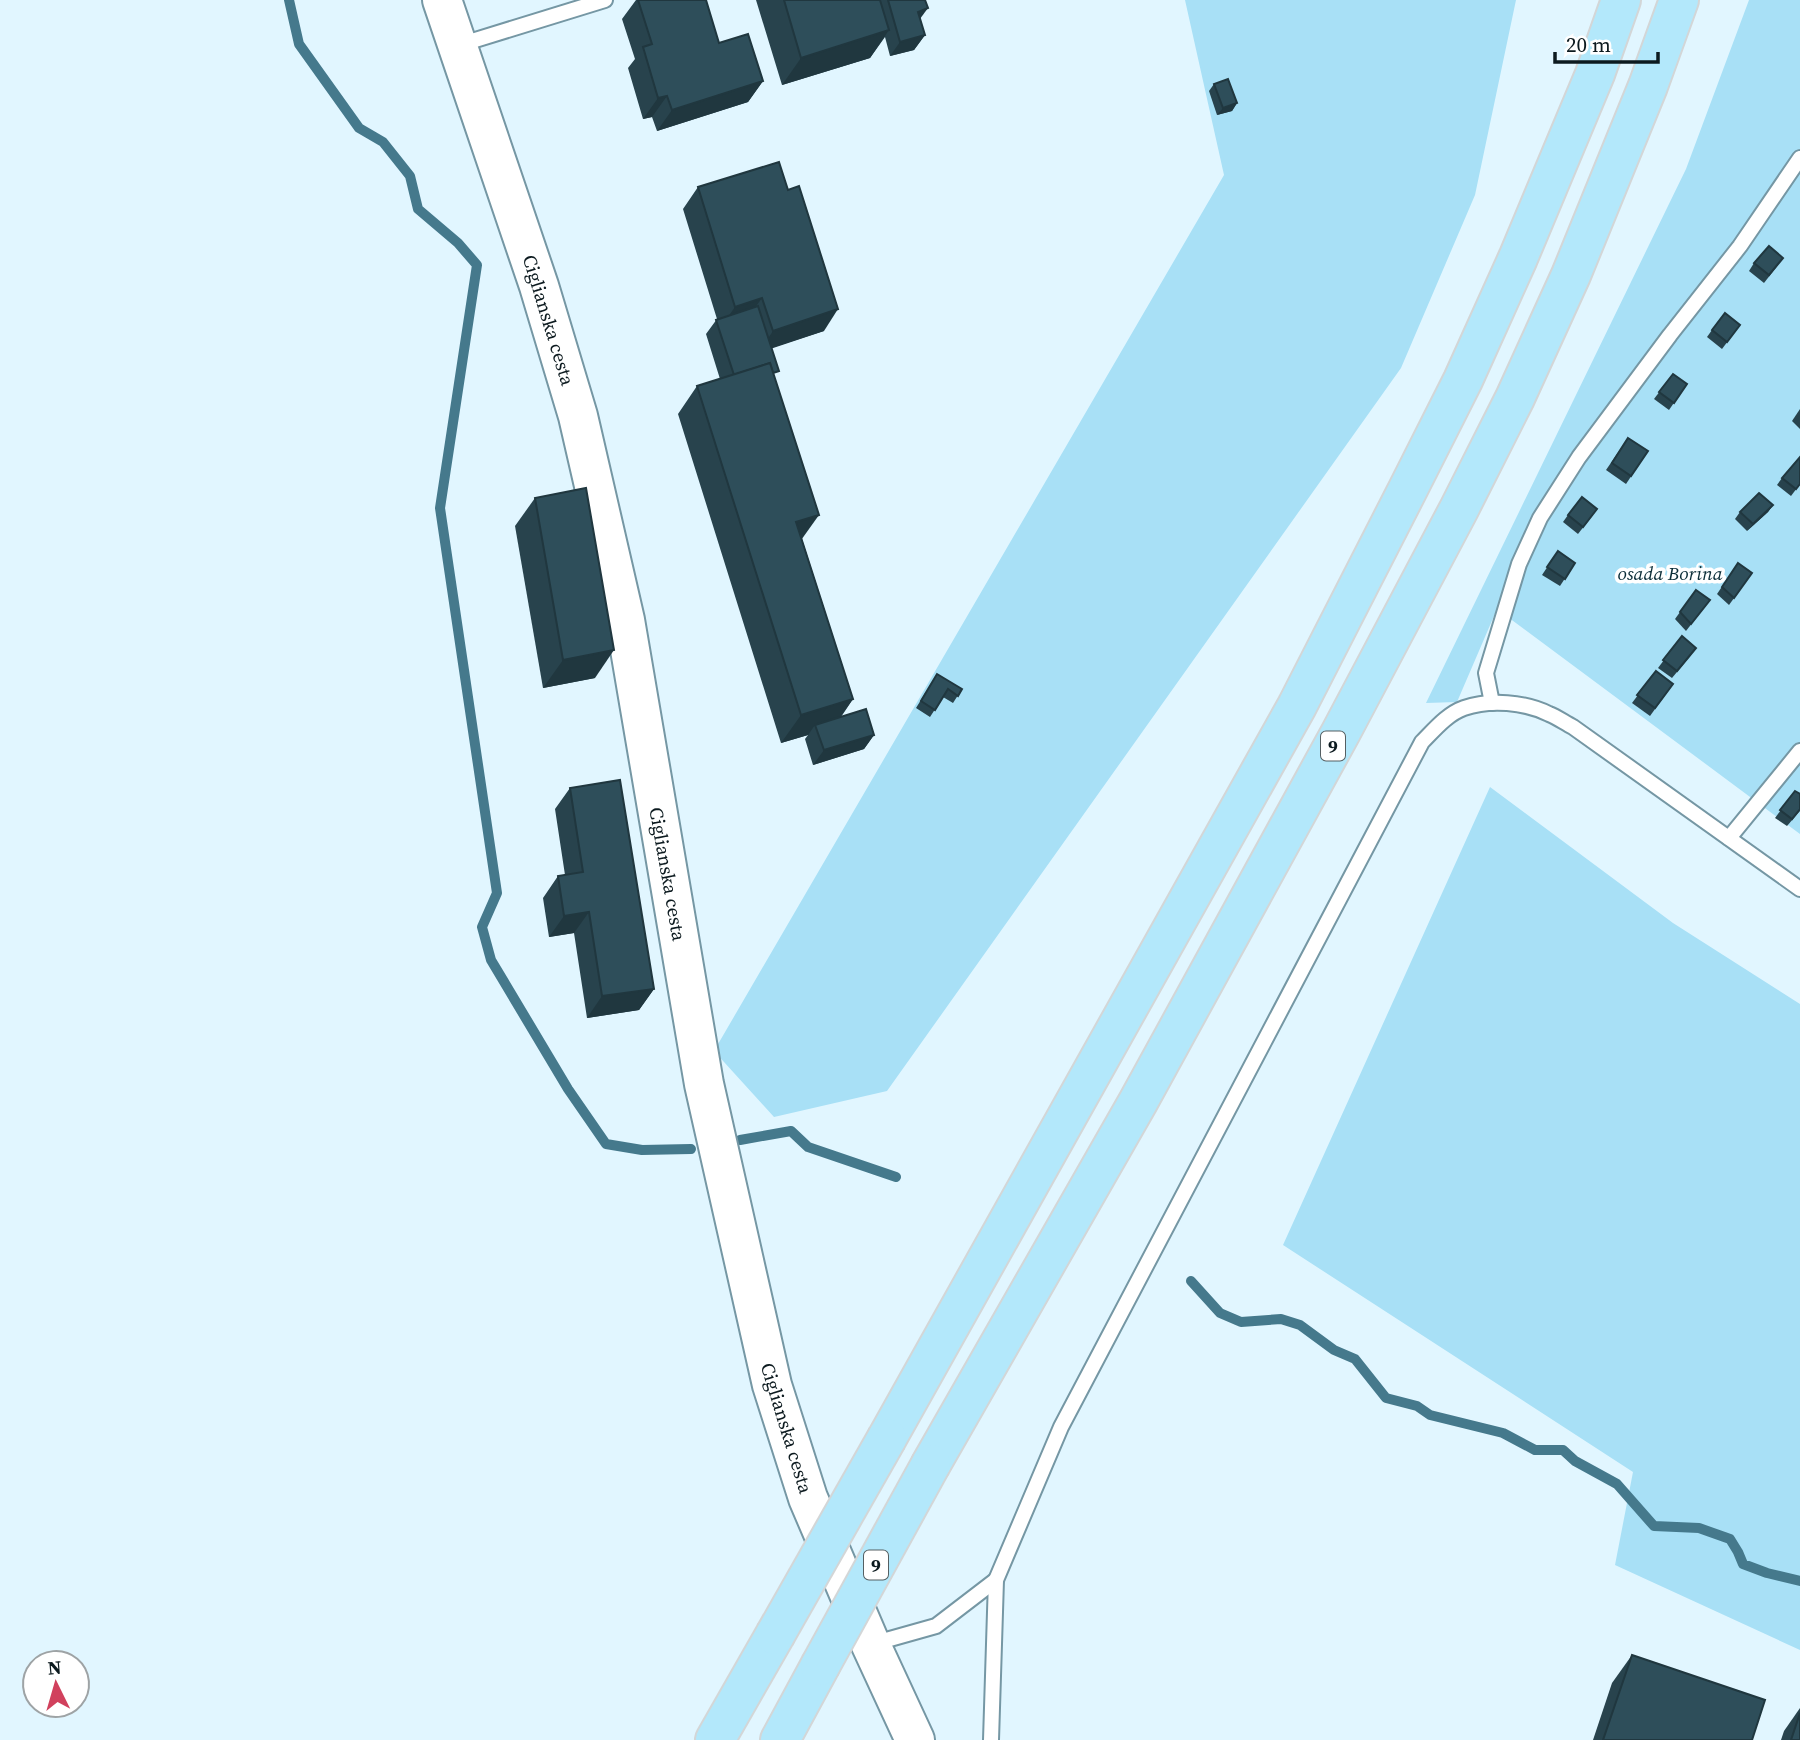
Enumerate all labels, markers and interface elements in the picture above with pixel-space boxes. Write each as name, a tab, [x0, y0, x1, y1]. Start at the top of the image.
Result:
scale bar	[1555, 21, 1658, 65]
text: 20 m	[1566, 30, 1611, 59]
street label: Ciglianska cesta	[517, 251, 581, 389]
park label: osada Borina	[1617, 560, 1723, 586]
road number: 9	[1321, 732, 1345, 760]
street label: Ciglianska cesta	[643, 805, 693, 943]
street label: Ciglianska cesta	[755, 1359, 819, 1497]
road number: 9	[864, 1550, 888, 1580]
north arrow	[21, 1649, 91, 1719]
text: N	[46, 1653, 63, 1681]

